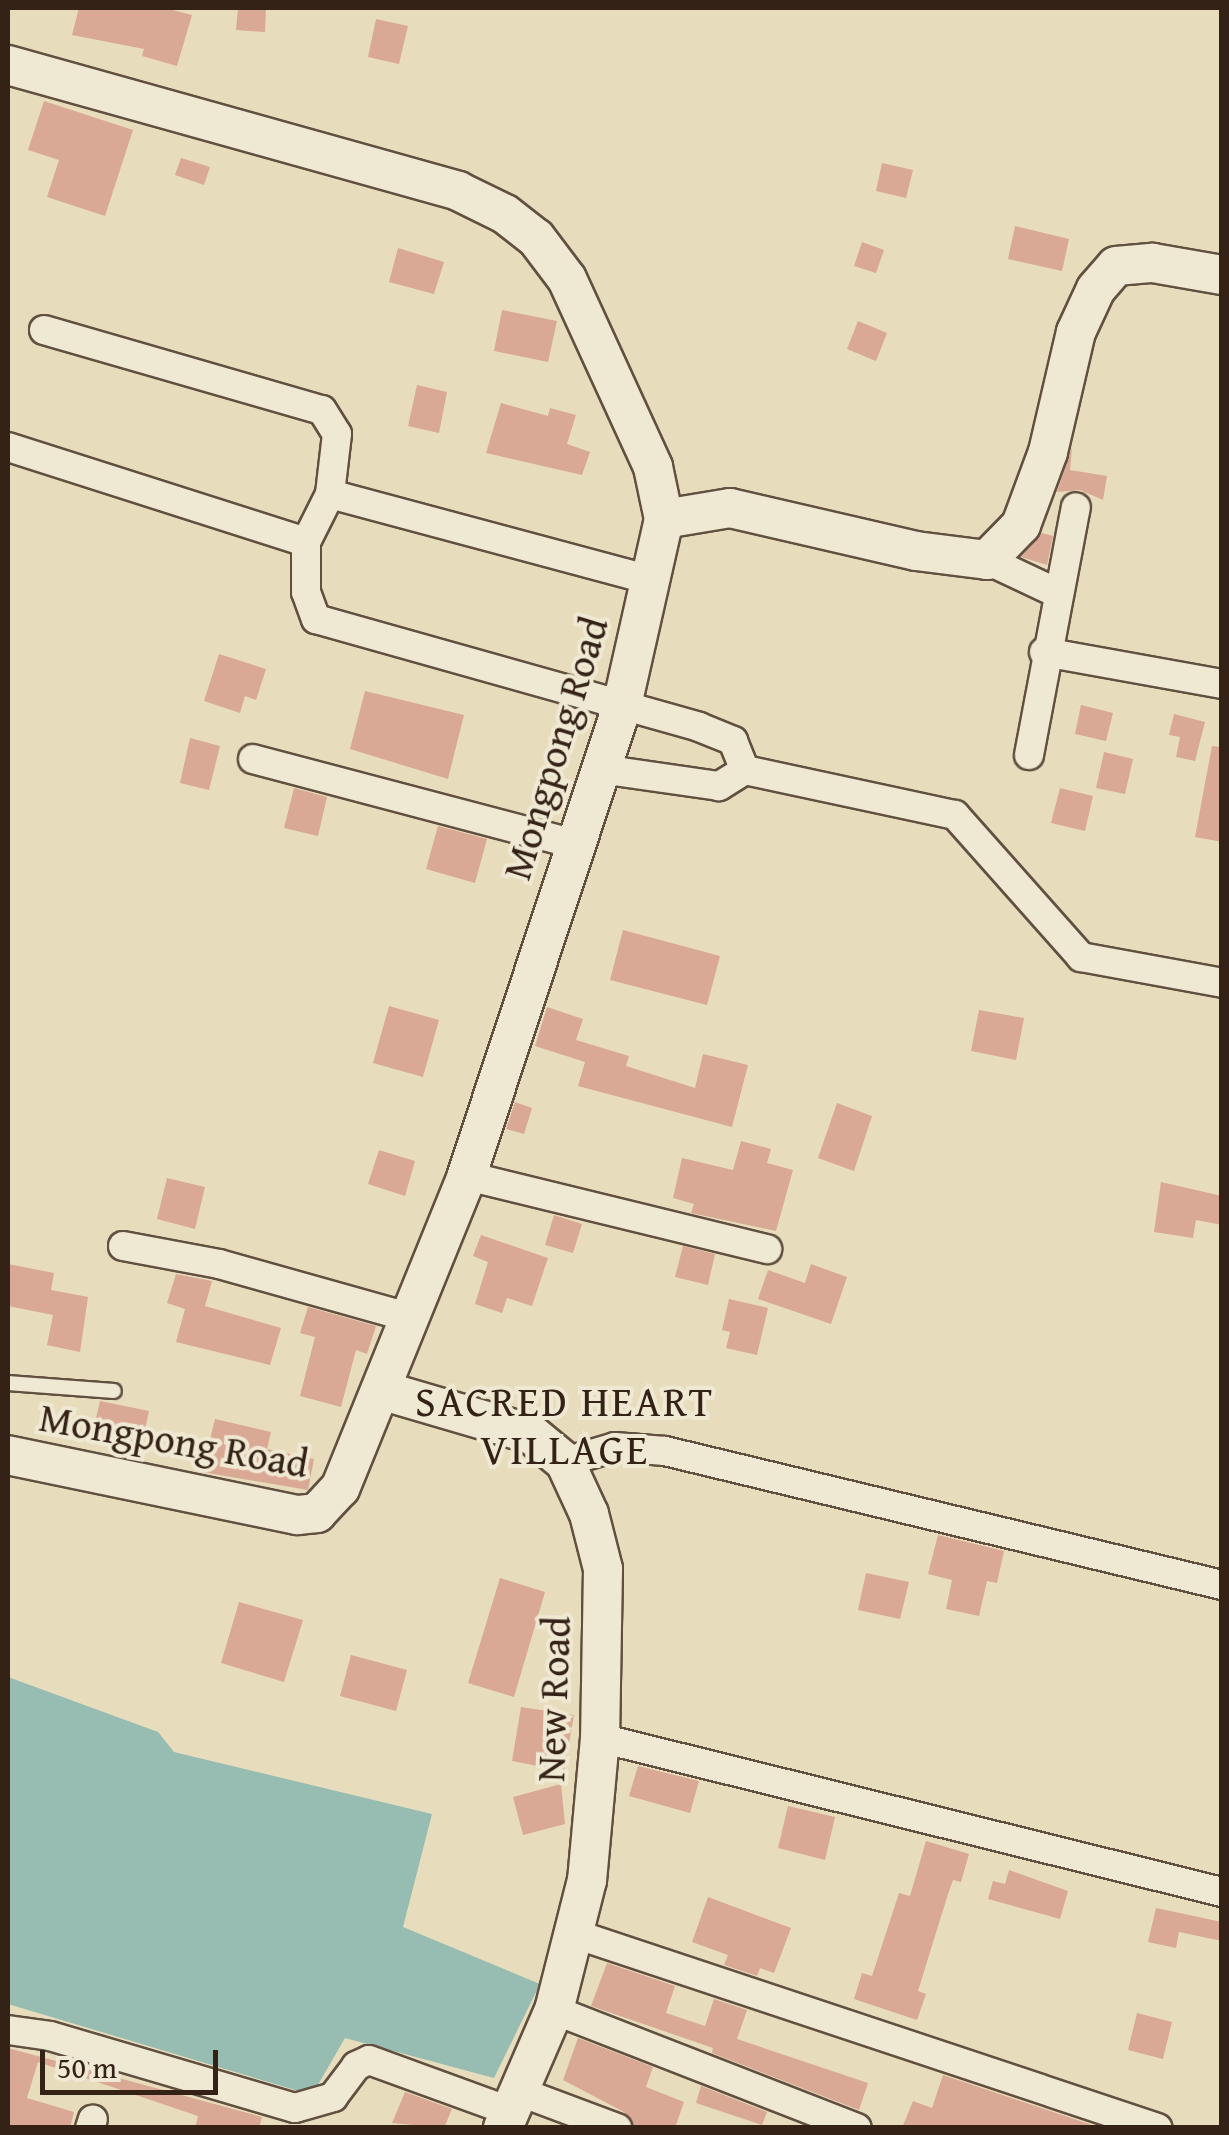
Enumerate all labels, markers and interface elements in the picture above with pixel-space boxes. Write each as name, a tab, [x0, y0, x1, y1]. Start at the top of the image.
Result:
street label: Mongpong Road	[492, 611, 618, 885]
district label: SACRED HEART VILLAGE	[415, 1376, 715, 1474]
street label: Mongpong Road	[36, 1393, 312, 1487]
street label: New Road	[526, 1615, 580, 1783]
scale bar	[45, 2030, 222, 2092]
text: 50 m	[57, 2045, 117, 2089]

